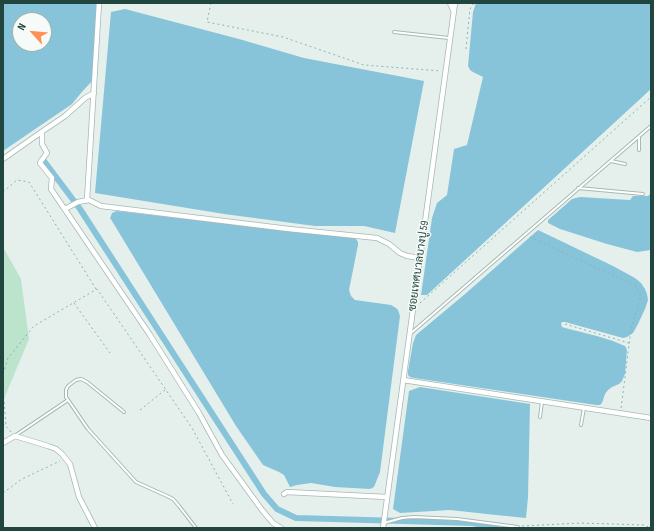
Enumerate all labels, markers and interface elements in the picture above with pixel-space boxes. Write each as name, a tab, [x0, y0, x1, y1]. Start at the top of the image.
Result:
north arrow	[12, 12, 52, 52]
text: N	[15, 21, 29, 32]
street label: ซอยเทศบาลบางปู 59	[406, 220, 432, 312]

